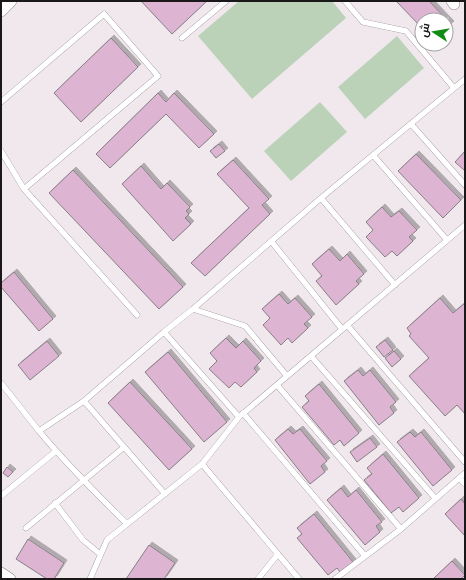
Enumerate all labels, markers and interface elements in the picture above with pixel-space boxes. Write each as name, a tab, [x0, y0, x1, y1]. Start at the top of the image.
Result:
north arrow	[414, 12, 454, 52]
text: ش	[417, 22, 433, 38]

